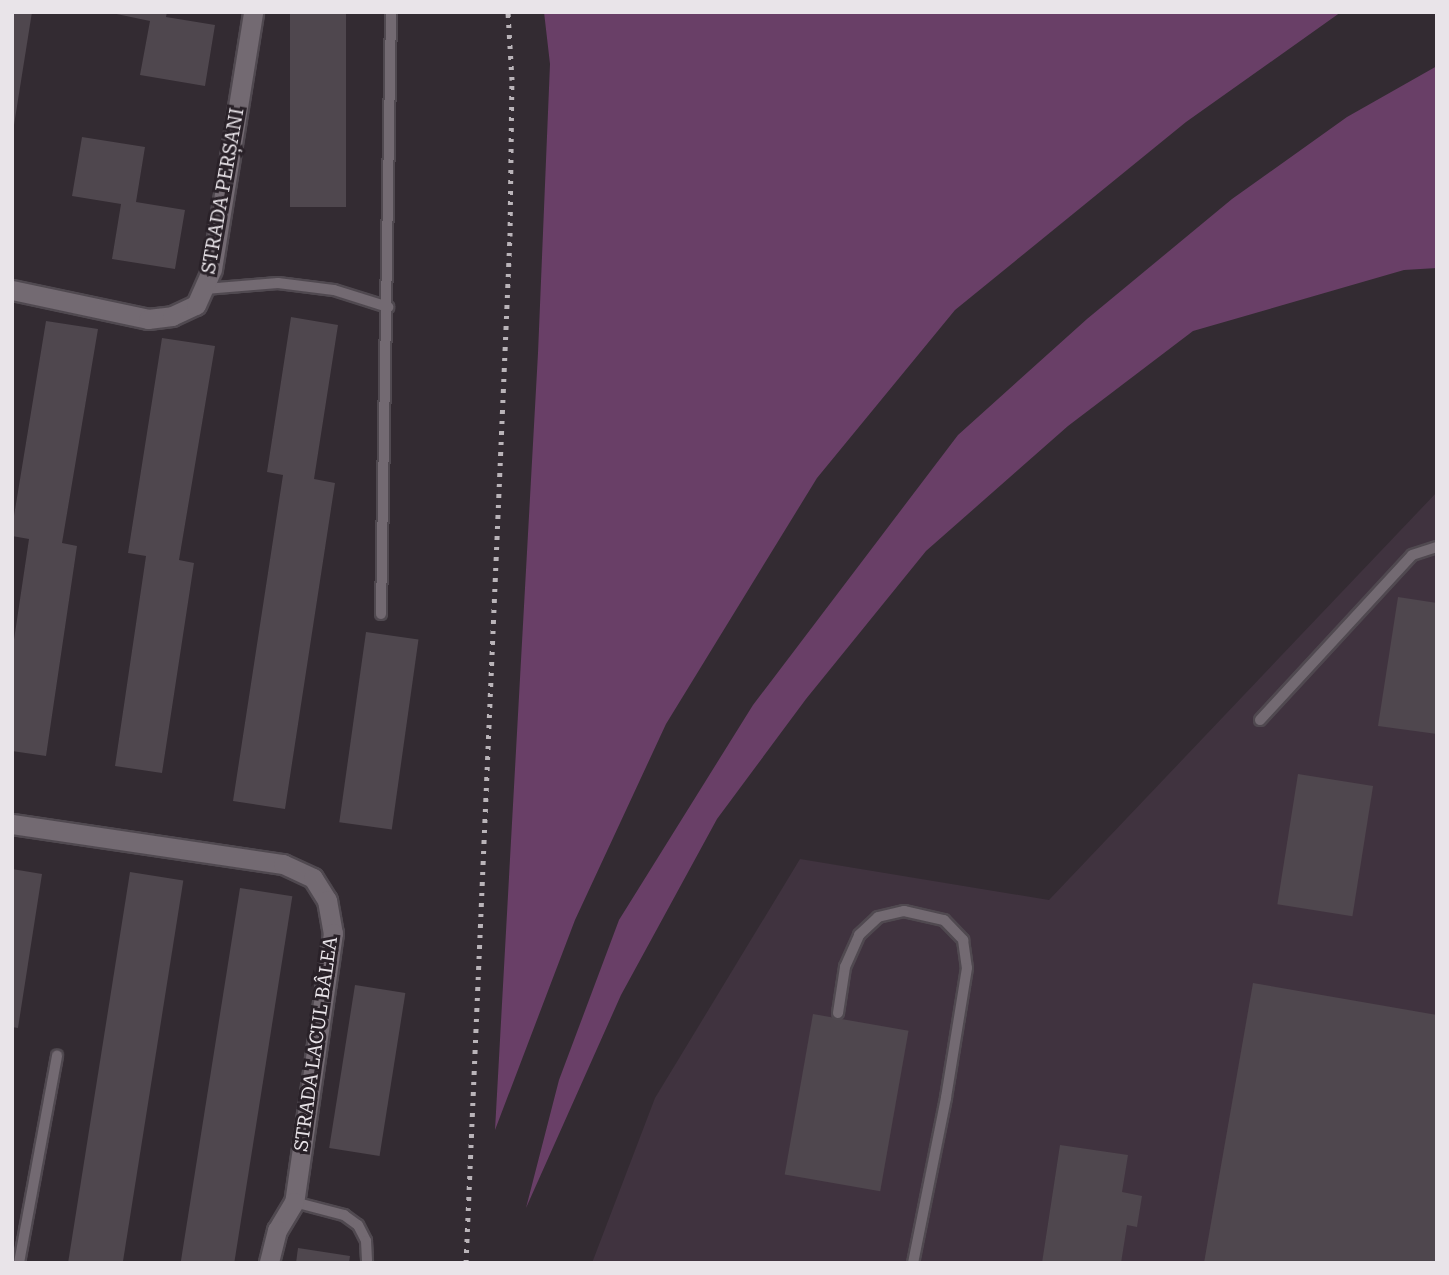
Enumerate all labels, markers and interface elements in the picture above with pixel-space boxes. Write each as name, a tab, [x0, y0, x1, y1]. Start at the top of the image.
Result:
street label: STRADA PERȘANI	[197, 106, 249, 276]
street label: STRADA LACUL BÂLEA	[290, 935, 342, 1153]

